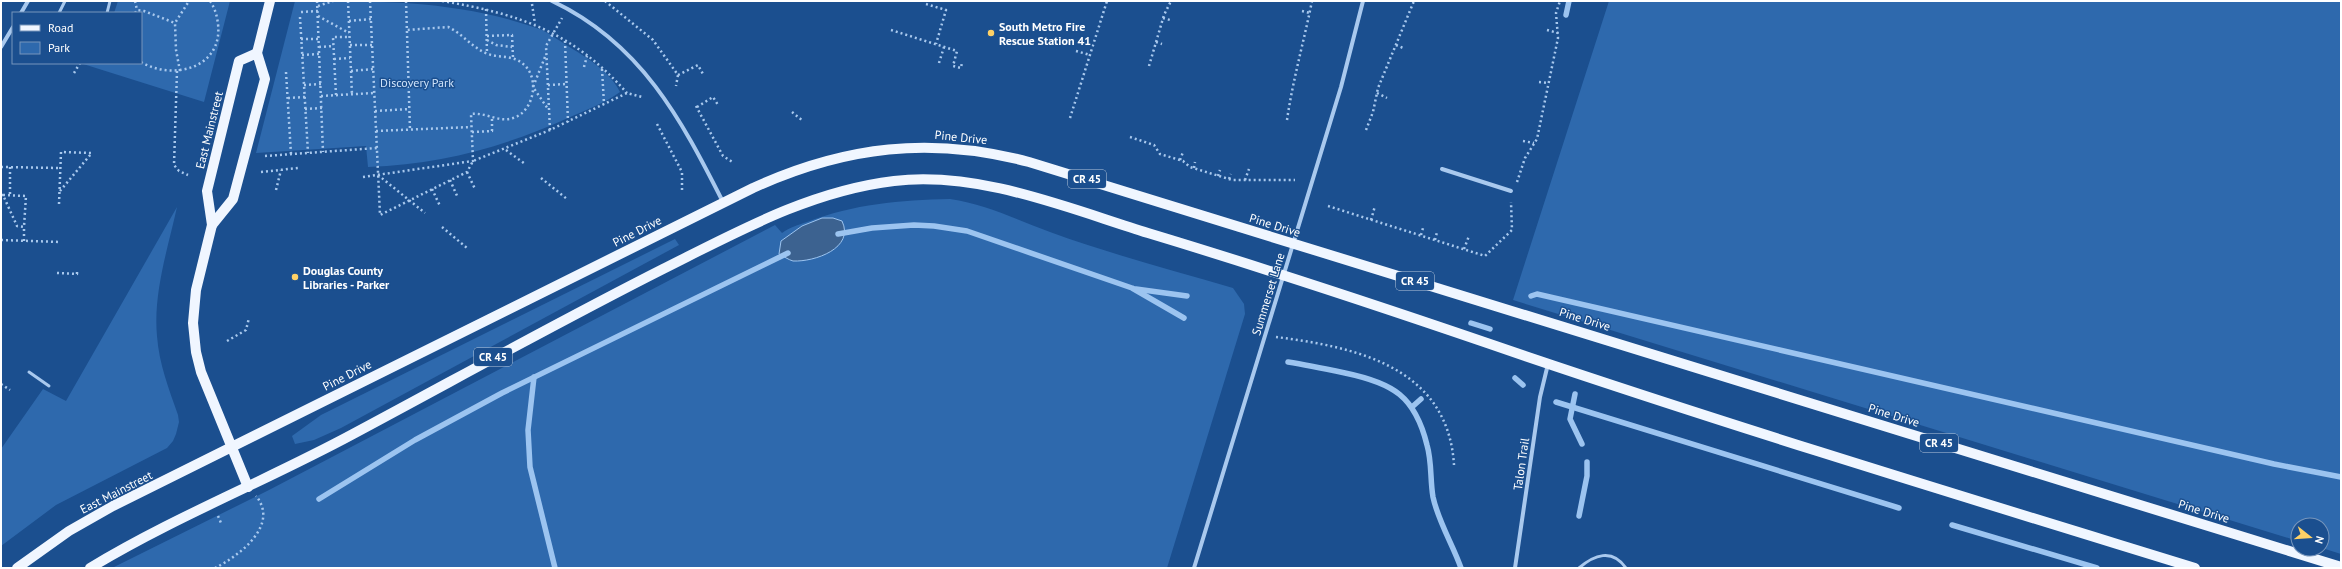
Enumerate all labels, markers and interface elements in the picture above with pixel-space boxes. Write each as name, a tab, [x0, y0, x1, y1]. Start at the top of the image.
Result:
legend	[12, 12, 142, 64]
place label: South Metro Fire Rescue Station 41	[999, 19, 1091, 48]
text: Road	[48, 20, 73, 35]
marker: South Metro Fire Rescue Station 41	[986, 28, 996, 38]
text: Park	[48, 40, 70, 55]
park label: Discovery Park	[380, 75, 454, 90]
street label: East Mainstreet	[192, 90, 226, 170]
street label: Pine Drive	[934, 127, 988, 147]
road number: CR 45	[1068, 170, 1106, 188]
street label: Pine Drive	[1248, 210, 1302, 240]
street label: Pine Drive	[610, 212, 664, 250]
street label: Summerset Lane	[1248, 251, 1288, 337]
place label: Douglas County Libraries - Parker	[303, 263, 390, 292]
marker: Douglas County Libraries - Parker	[290, 272, 300, 282]
road number: CR 45	[1396, 272, 1434, 290]
street label: Pine Drive	[1558, 304, 1612, 334]
road number: CR 45	[474, 348, 512, 366]
street label: Pine Drive	[320, 356, 374, 394]
street label: Pine Drive	[1867, 400, 1921, 430]
road number: CR 45	[1920, 434, 1958, 452]
street label: Talon Trail	[1510, 436, 1532, 491]
street label: East Mainstreet	[77, 467, 155, 517]
street label: Pine Drive	[2177, 496, 2231, 526]
north arrow	[2290, 517, 2330, 557]
text: N	[2312, 534, 2327, 545]

